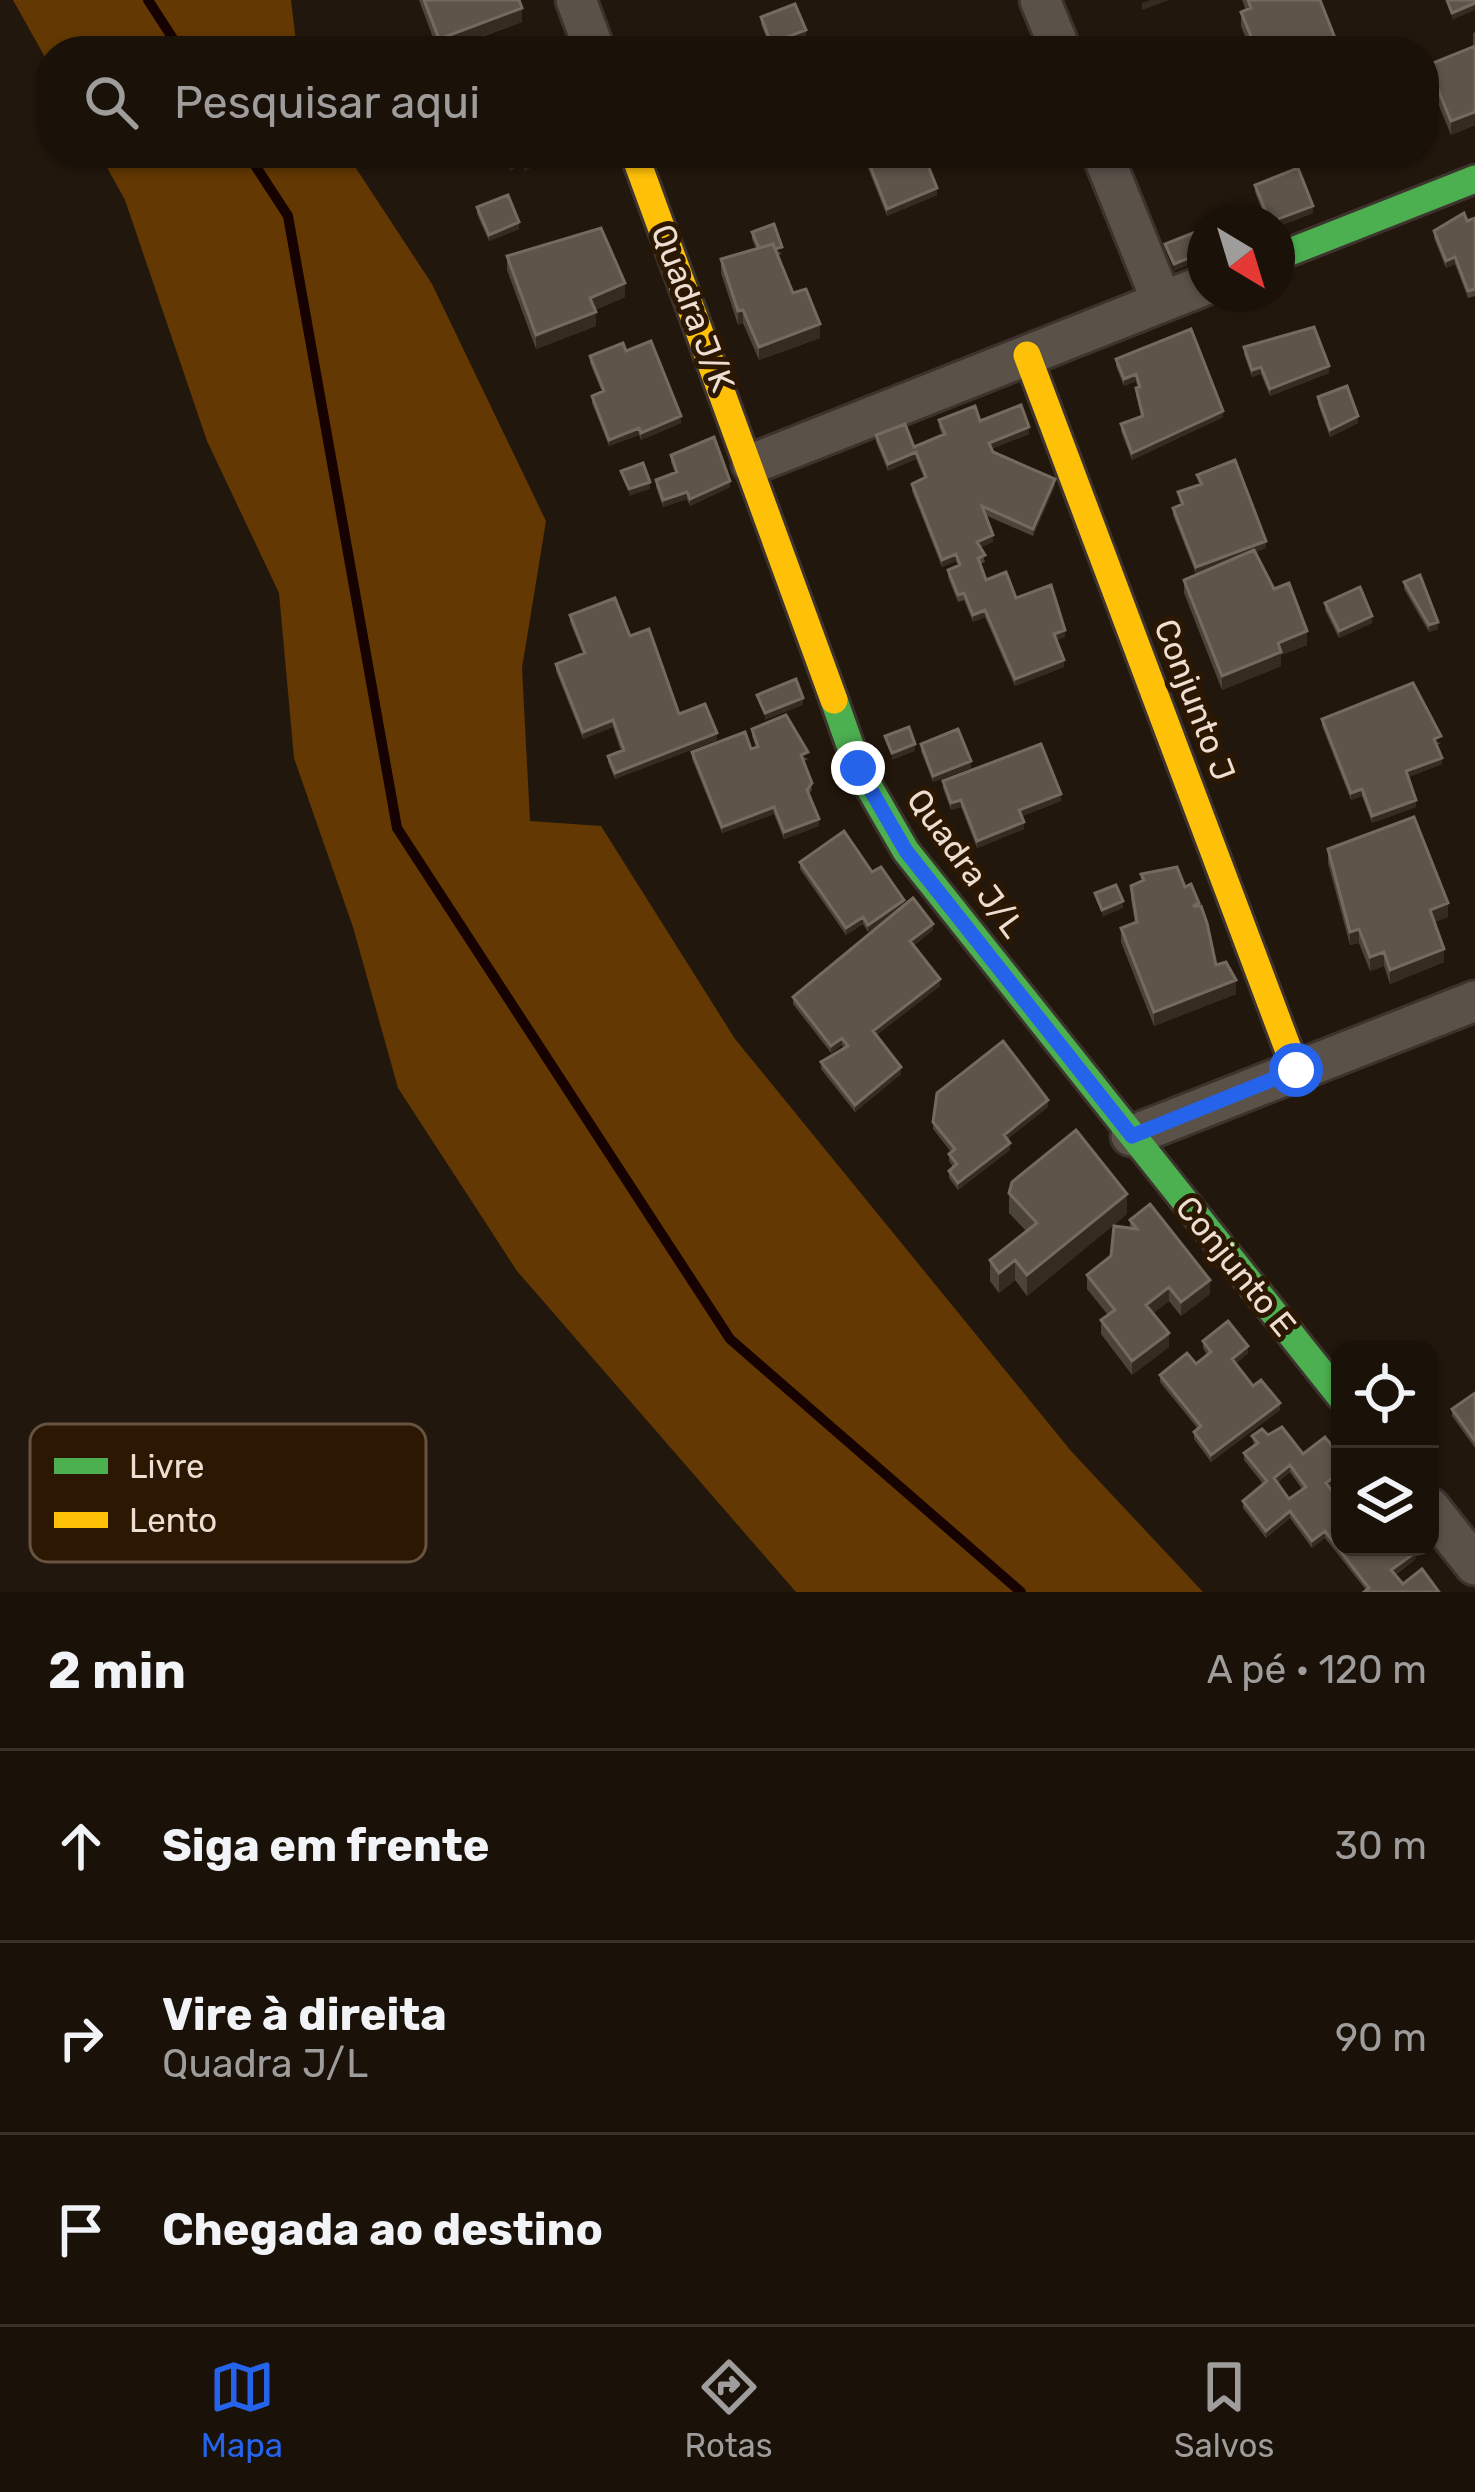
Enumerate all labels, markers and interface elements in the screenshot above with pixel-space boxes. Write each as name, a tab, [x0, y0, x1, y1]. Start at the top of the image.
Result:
search box	[36, 36, 1439, 168]
icon: search	[78, 69, 144, 135]
text: Pesquisar aqui	[174, 76, 480, 129]
north arrow	[1187, 204, 1295, 312]
street label: Quadra J/K	[643, 219, 743, 397]
street label: Conjunto J	[1146, 614, 1244, 786]
route end	[831, 741, 885, 795]
street label: Quadra J/L	[899, 781, 1033, 945]
route start	[1269, 1043, 1323, 1097]
street label: Conjunto E	[1168, 1188, 1304, 1344]
map controls	[1331, 1340, 1439, 1556]
button: locate	[1331, 1340, 1439, 1448]
legend	[30, 1424, 426, 1562]
text: Livre	[129, 1447, 205, 1486]
button: layers	[1331, 1448, 1439, 1556]
text: Lento	[129, 1501, 217, 1540]
text: 2 min	[48, 1640, 186, 1701]
text: A pé · 120 m	[1207, 1647, 1427, 1693]
icon: ahead	[48, 1813, 114, 1879]
text: Siga em frente	[162, 1819, 489, 1872]
text: 30 m	[1335, 1823, 1427, 1869]
text: Vire à direita	[162, 1988, 447, 2041]
icon: right	[48, 2005, 114, 2071]
text: 90 m	[1335, 2015, 1427, 2061]
text: Quadra J/L	[162, 2041, 368, 2087]
icon: arrive	[48, 2197, 114, 2263]
text: Chegada ao destino	[162, 2203, 603, 2256]
tab: Mapa	[201, 2354, 283, 2465]
tab: Rotas	[684, 2354, 773, 2465]
tab: Salvos	[1174, 2354, 1274, 2465]

